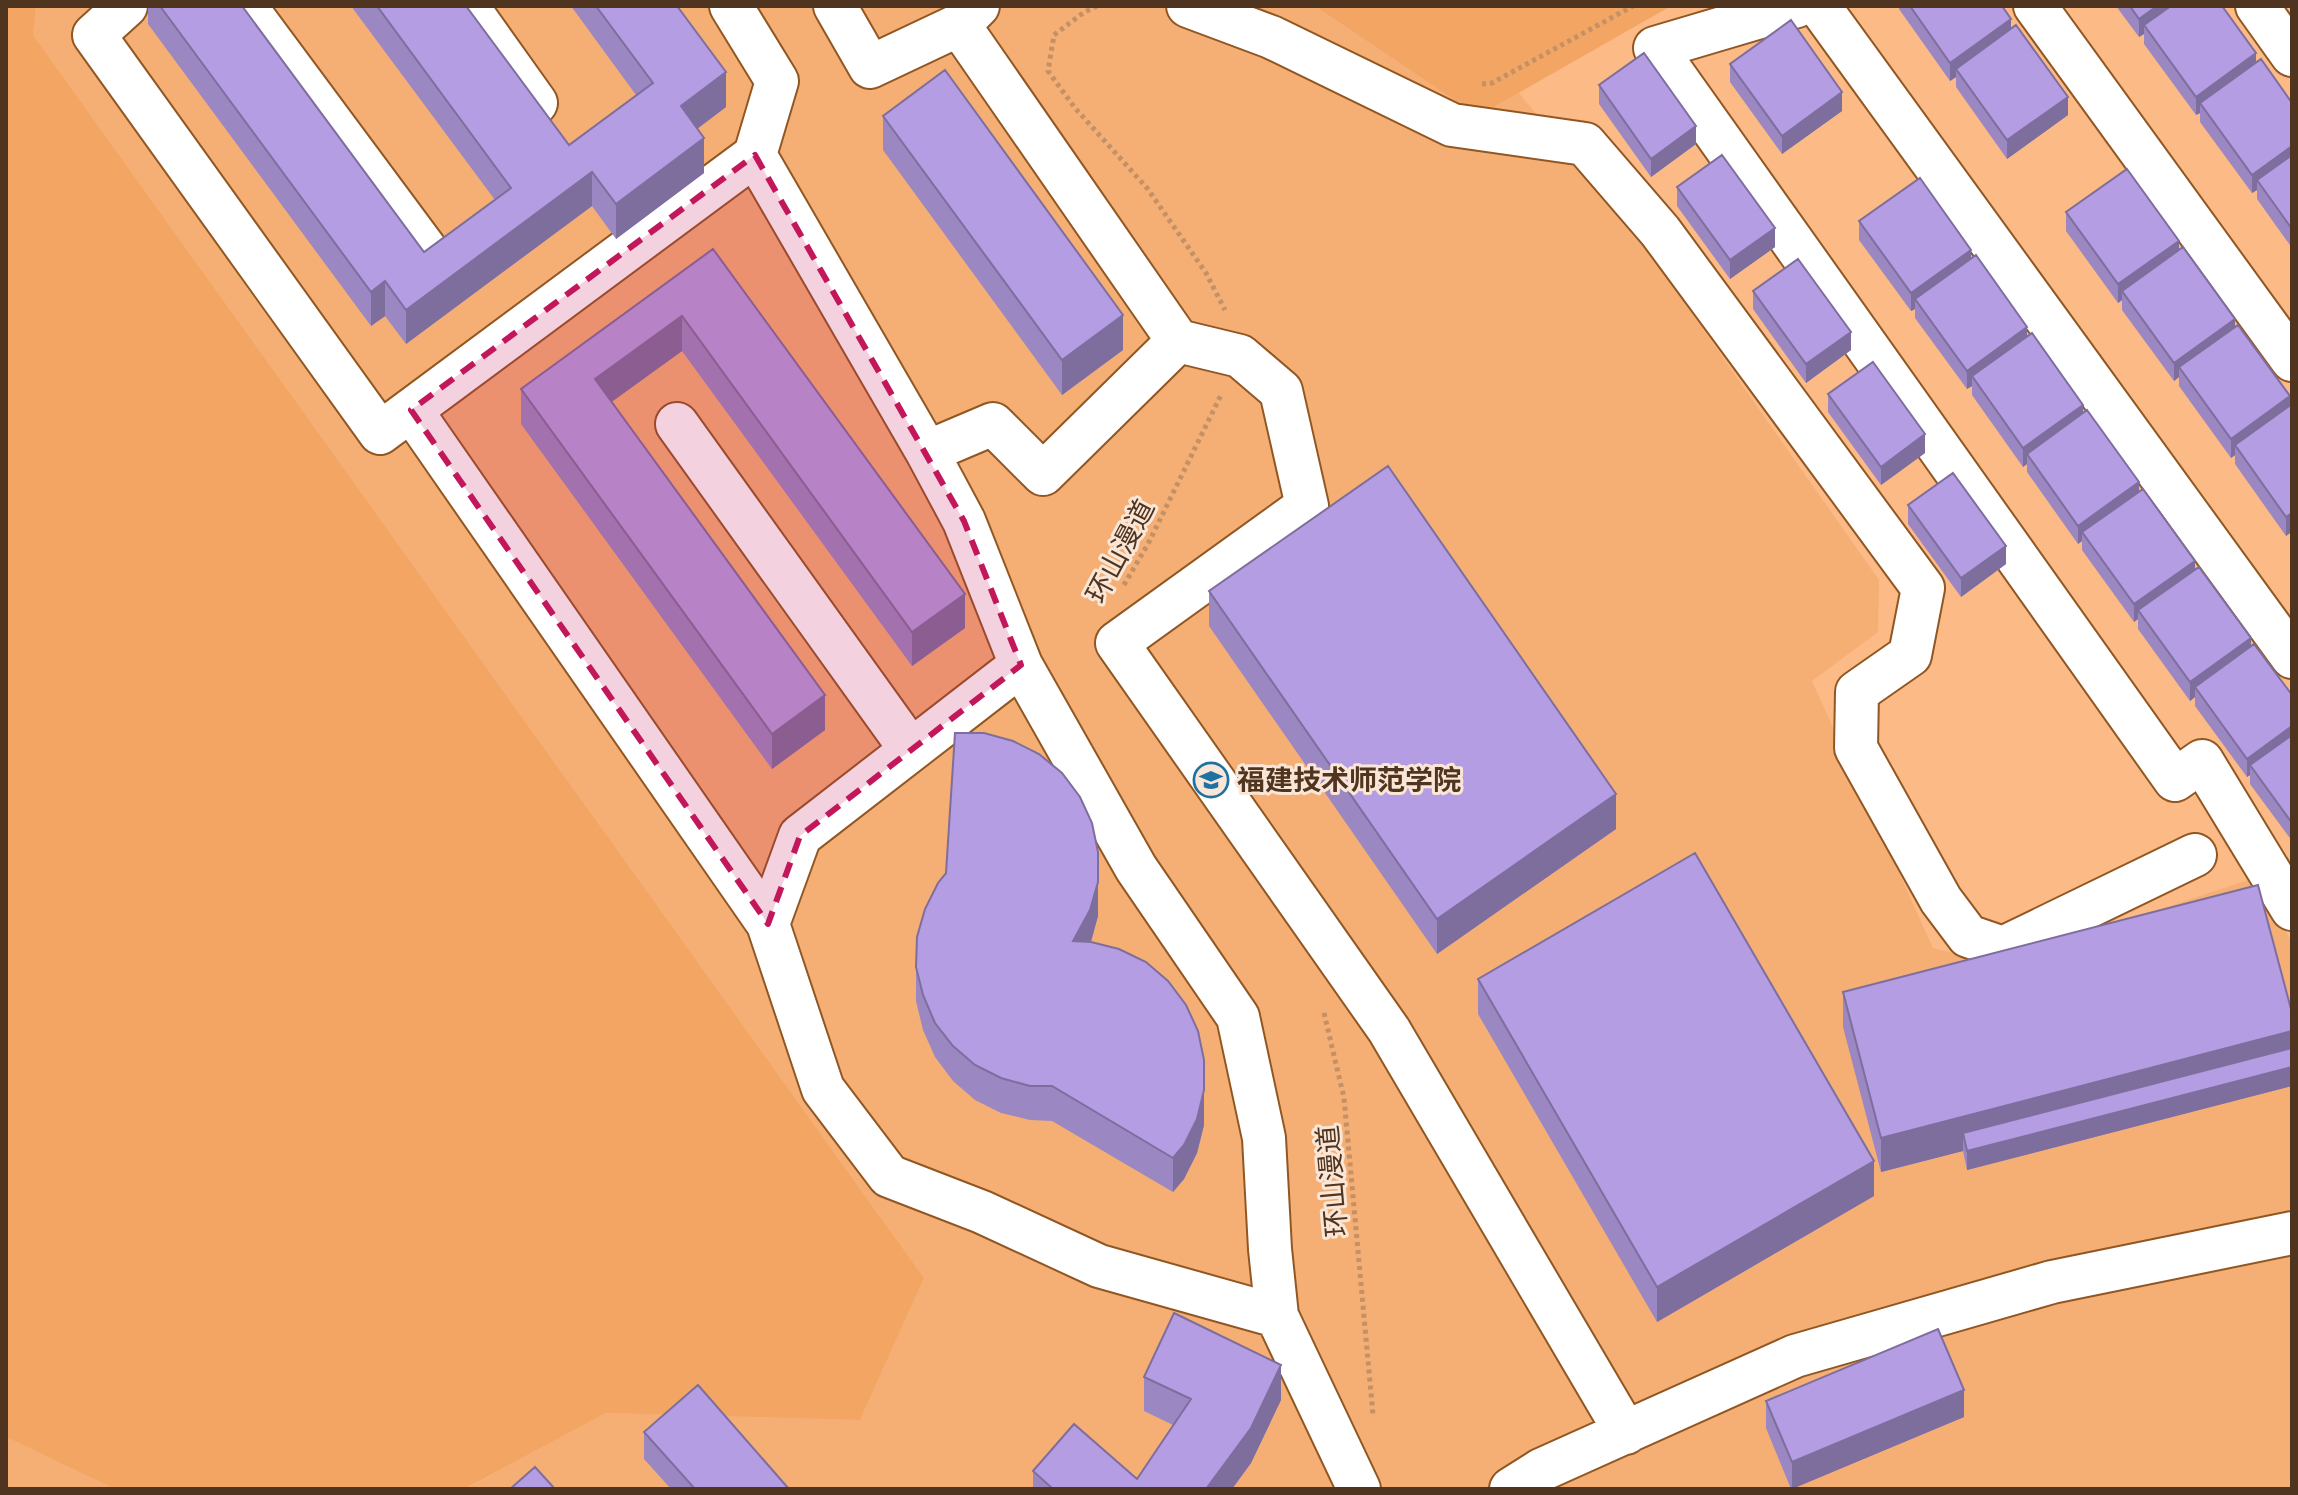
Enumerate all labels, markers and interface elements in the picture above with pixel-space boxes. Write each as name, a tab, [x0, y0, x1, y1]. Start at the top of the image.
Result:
street label: 环山漫道	[1080, 494, 1160, 608]
school or university icon: 福建技术师范学院	[1192, 761, 1230, 799]
place label: 福建技术师范学院	[1237, 764, 1461, 796]
street label: 环山漫道	[1311, 1124, 1353, 1238]

